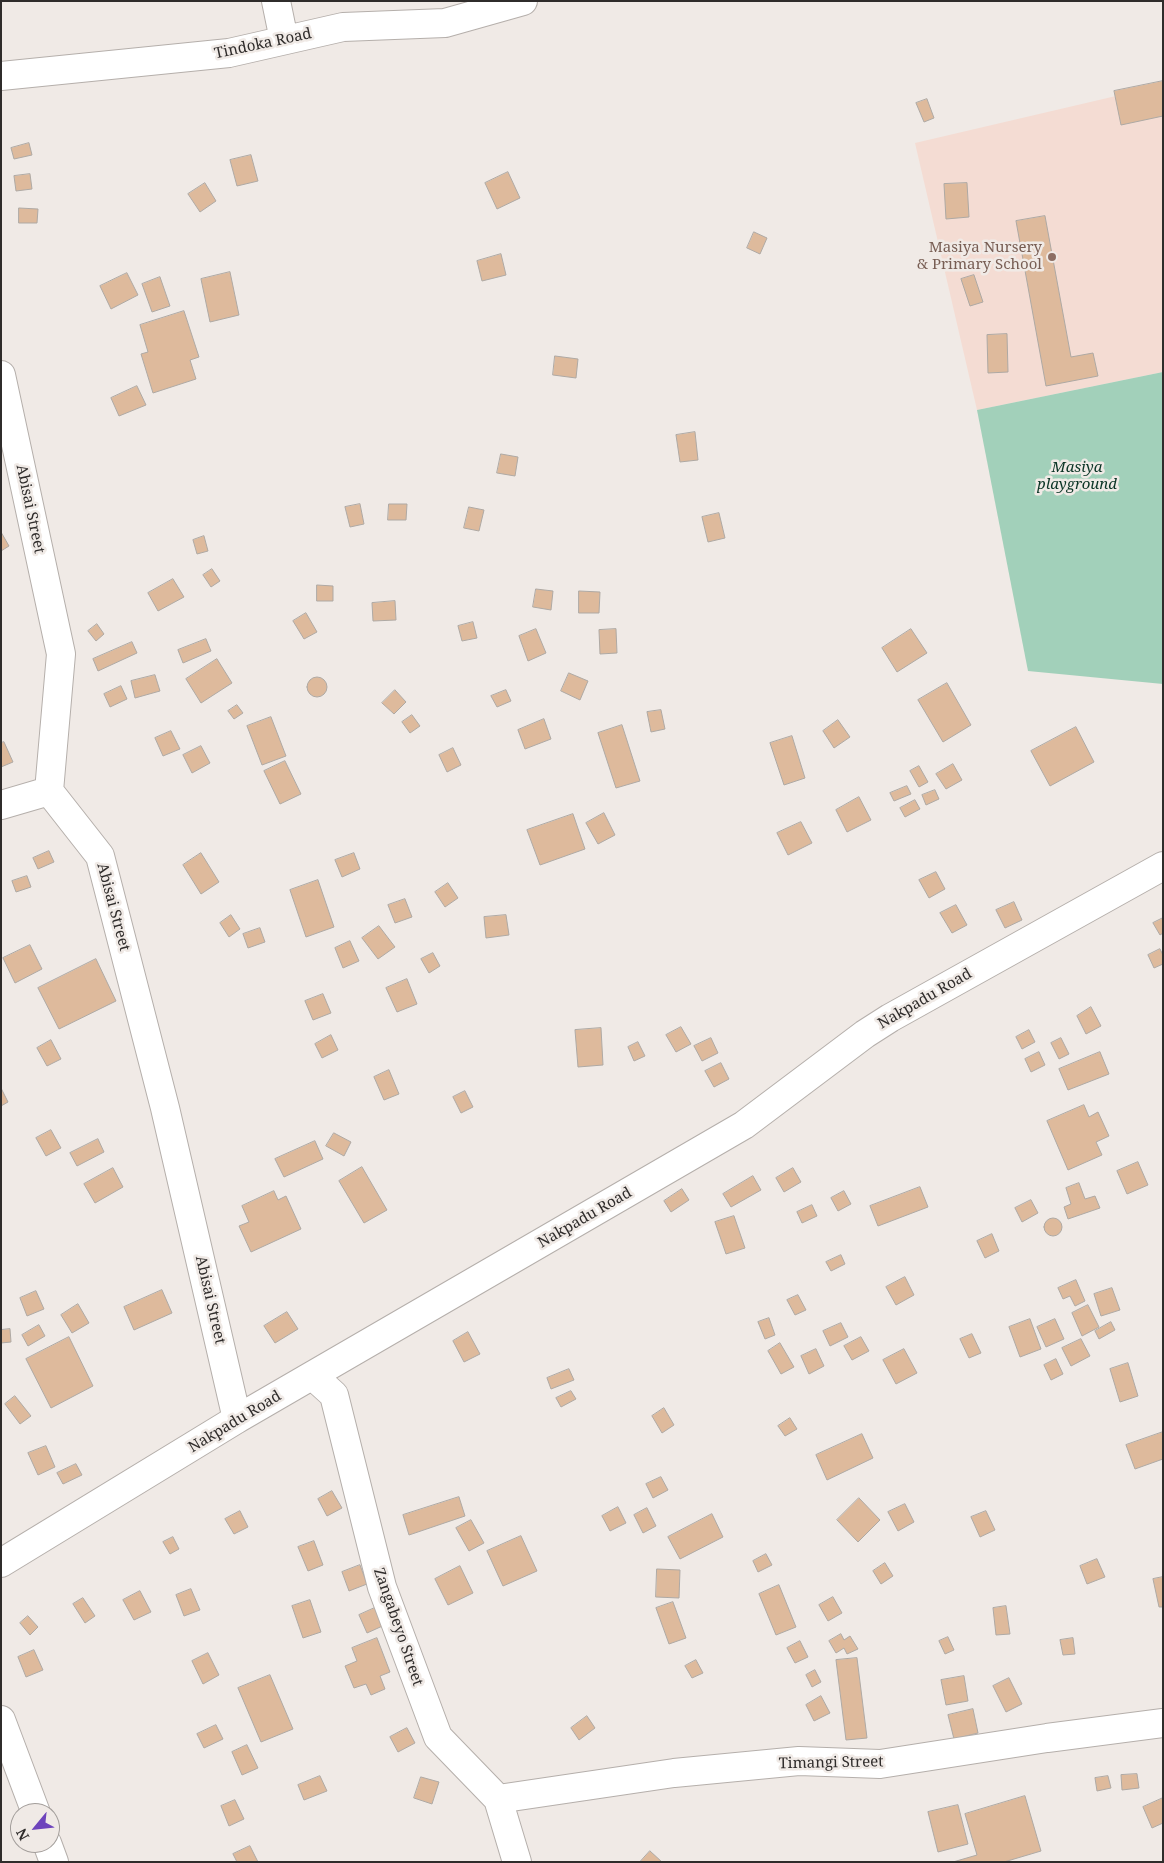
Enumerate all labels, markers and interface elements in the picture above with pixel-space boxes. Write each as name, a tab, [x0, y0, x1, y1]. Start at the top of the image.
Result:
street label: Tindoka Road	[213, 25, 313, 63]
place label: Masiya Nursery & Primary School	[917, 239, 1042, 274]
marker: Masiya Nursery & Primary School	[1046, 251, 1058, 263]
park label: Masiya playground	[1037, 459, 1117, 494]
street label: Abisai Street	[12, 463, 48, 555]
street label: Abisai Street	[93, 861, 133, 953]
street label: Nakpadu Road	[875, 965, 975, 1033]
street label: Nakpadu Road	[535, 1184, 635, 1252]
street label: Abisai Street	[191, 1254, 229, 1346]
street label: Nakpadu Road	[185, 1387, 285, 1457]
street label: Zangabeyo Street	[369, 1566, 427, 1688]
street label: Timangi Street	[778, 1753, 884, 1773]
north arrow	[10, 1803, 60, 1853]
text: N	[11, 1825, 33, 1844]

